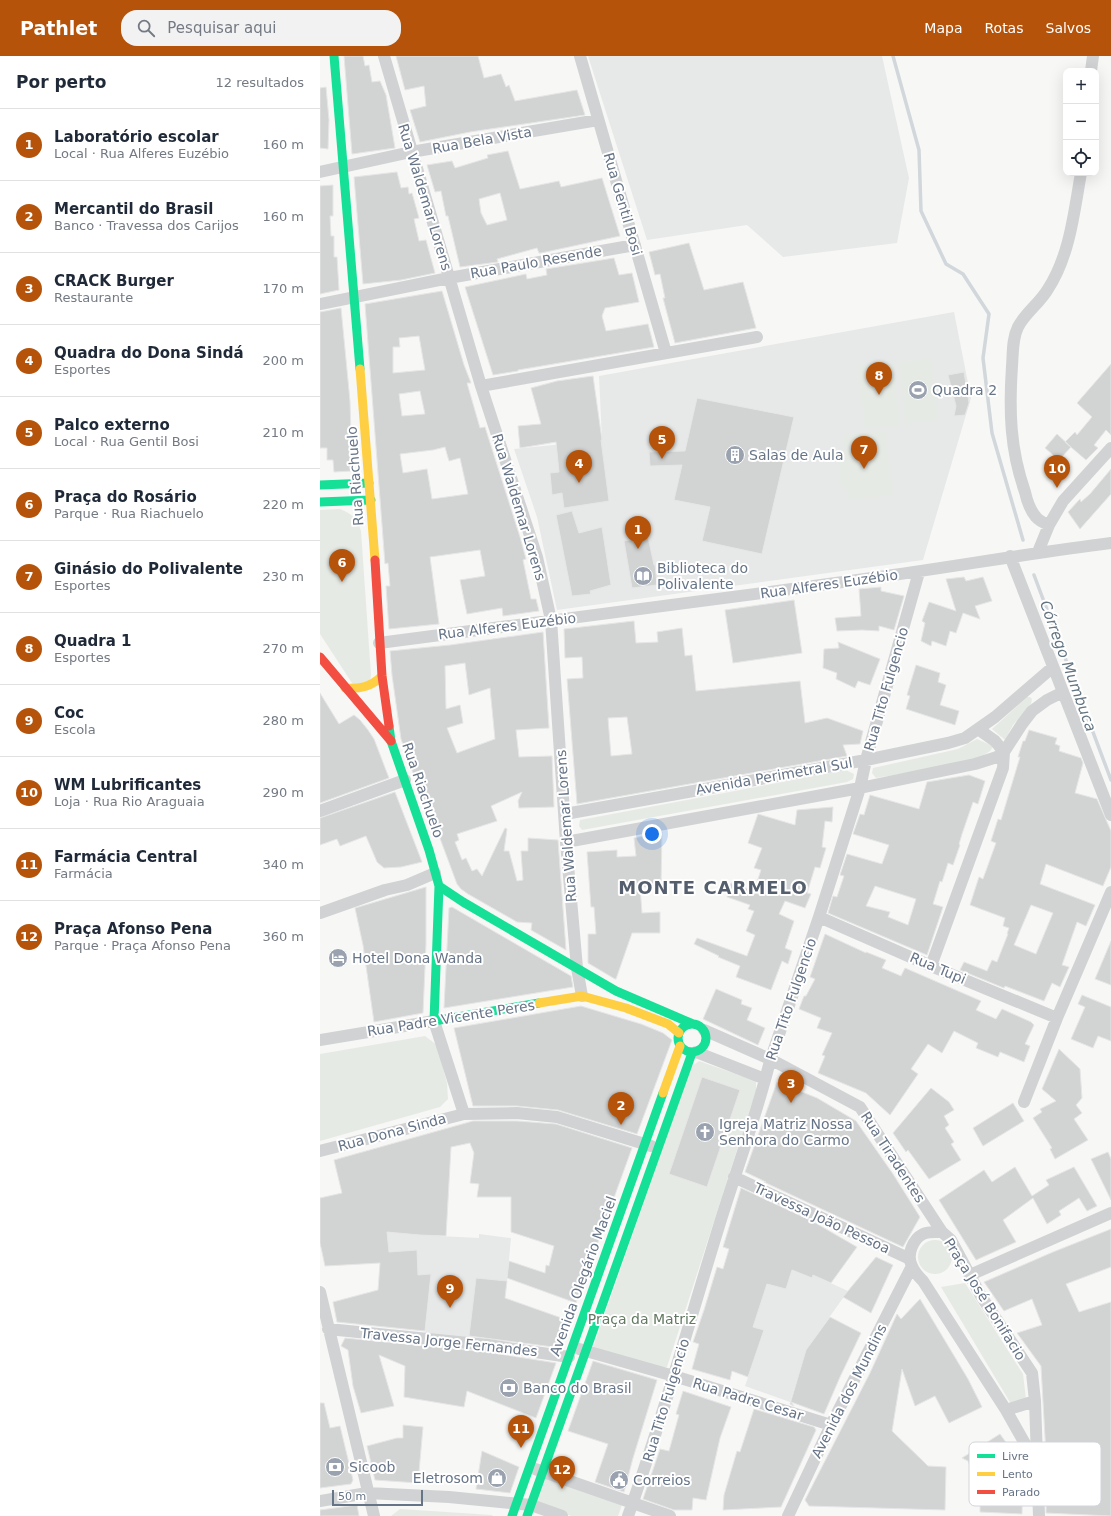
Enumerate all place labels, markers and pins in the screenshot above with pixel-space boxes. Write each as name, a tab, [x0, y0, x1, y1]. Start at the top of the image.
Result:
pin: 8	[866, 362, 892, 395]
sports icon: Quadra 2	[907, 379, 929, 401]
place label: Quadra 2	[932, 382, 997, 398]
pin: 5	[649, 426, 675, 459]
pin: 7	[851, 436, 877, 469]
building icon: Salas de Aula	[724, 444, 746, 466]
place label: Salas de Aula	[749, 447, 844, 463]
pin: 4	[566, 450, 592, 483]
pin: 10	[1044, 455, 1070, 488]
pin: 1	[625, 516, 651, 549]
pin: 6	[329, 549, 355, 582]
place label: Biblioteca do Polivalente	[657, 560, 748, 592]
library icon: Biblioteca do Polivalente	[632, 565, 654, 587]
hotel icon: Hotel Dona Wanda	[327, 947, 349, 969]
place label: Hotel Dona Wanda	[352, 950, 483, 966]
pin: 3	[778, 1070, 804, 1103]
pin: 2	[608, 1092, 634, 1125]
place label: Igreja Matriz Nossa Senhora do Carmo	[719, 1116, 853, 1148]
church icon: Igreja Matriz Nossa Senhora do Carmo	[694, 1121, 716, 1143]
pin: 9	[437, 1275, 463, 1308]
bank icon: Banco do Brasil	[498, 1377, 520, 1399]
place label: Banco do Brasil	[523, 1380, 632, 1396]
pin: 11	[508, 1415, 534, 1448]
bank icon: Sicoob	[324, 1456, 346, 1478]
pin: 12	[549, 1456, 575, 1489]
place label: Sicoob	[349, 1459, 396, 1475]
shop icon: Eletrosom	[486, 1467, 508, 1489]
public building icon: Correios	[608, 1469, 630, 1491]
place label: Eletrosom	[413, 1470, 483, 1486]
place label: Correios	[633, 1472, 691, 1488]

